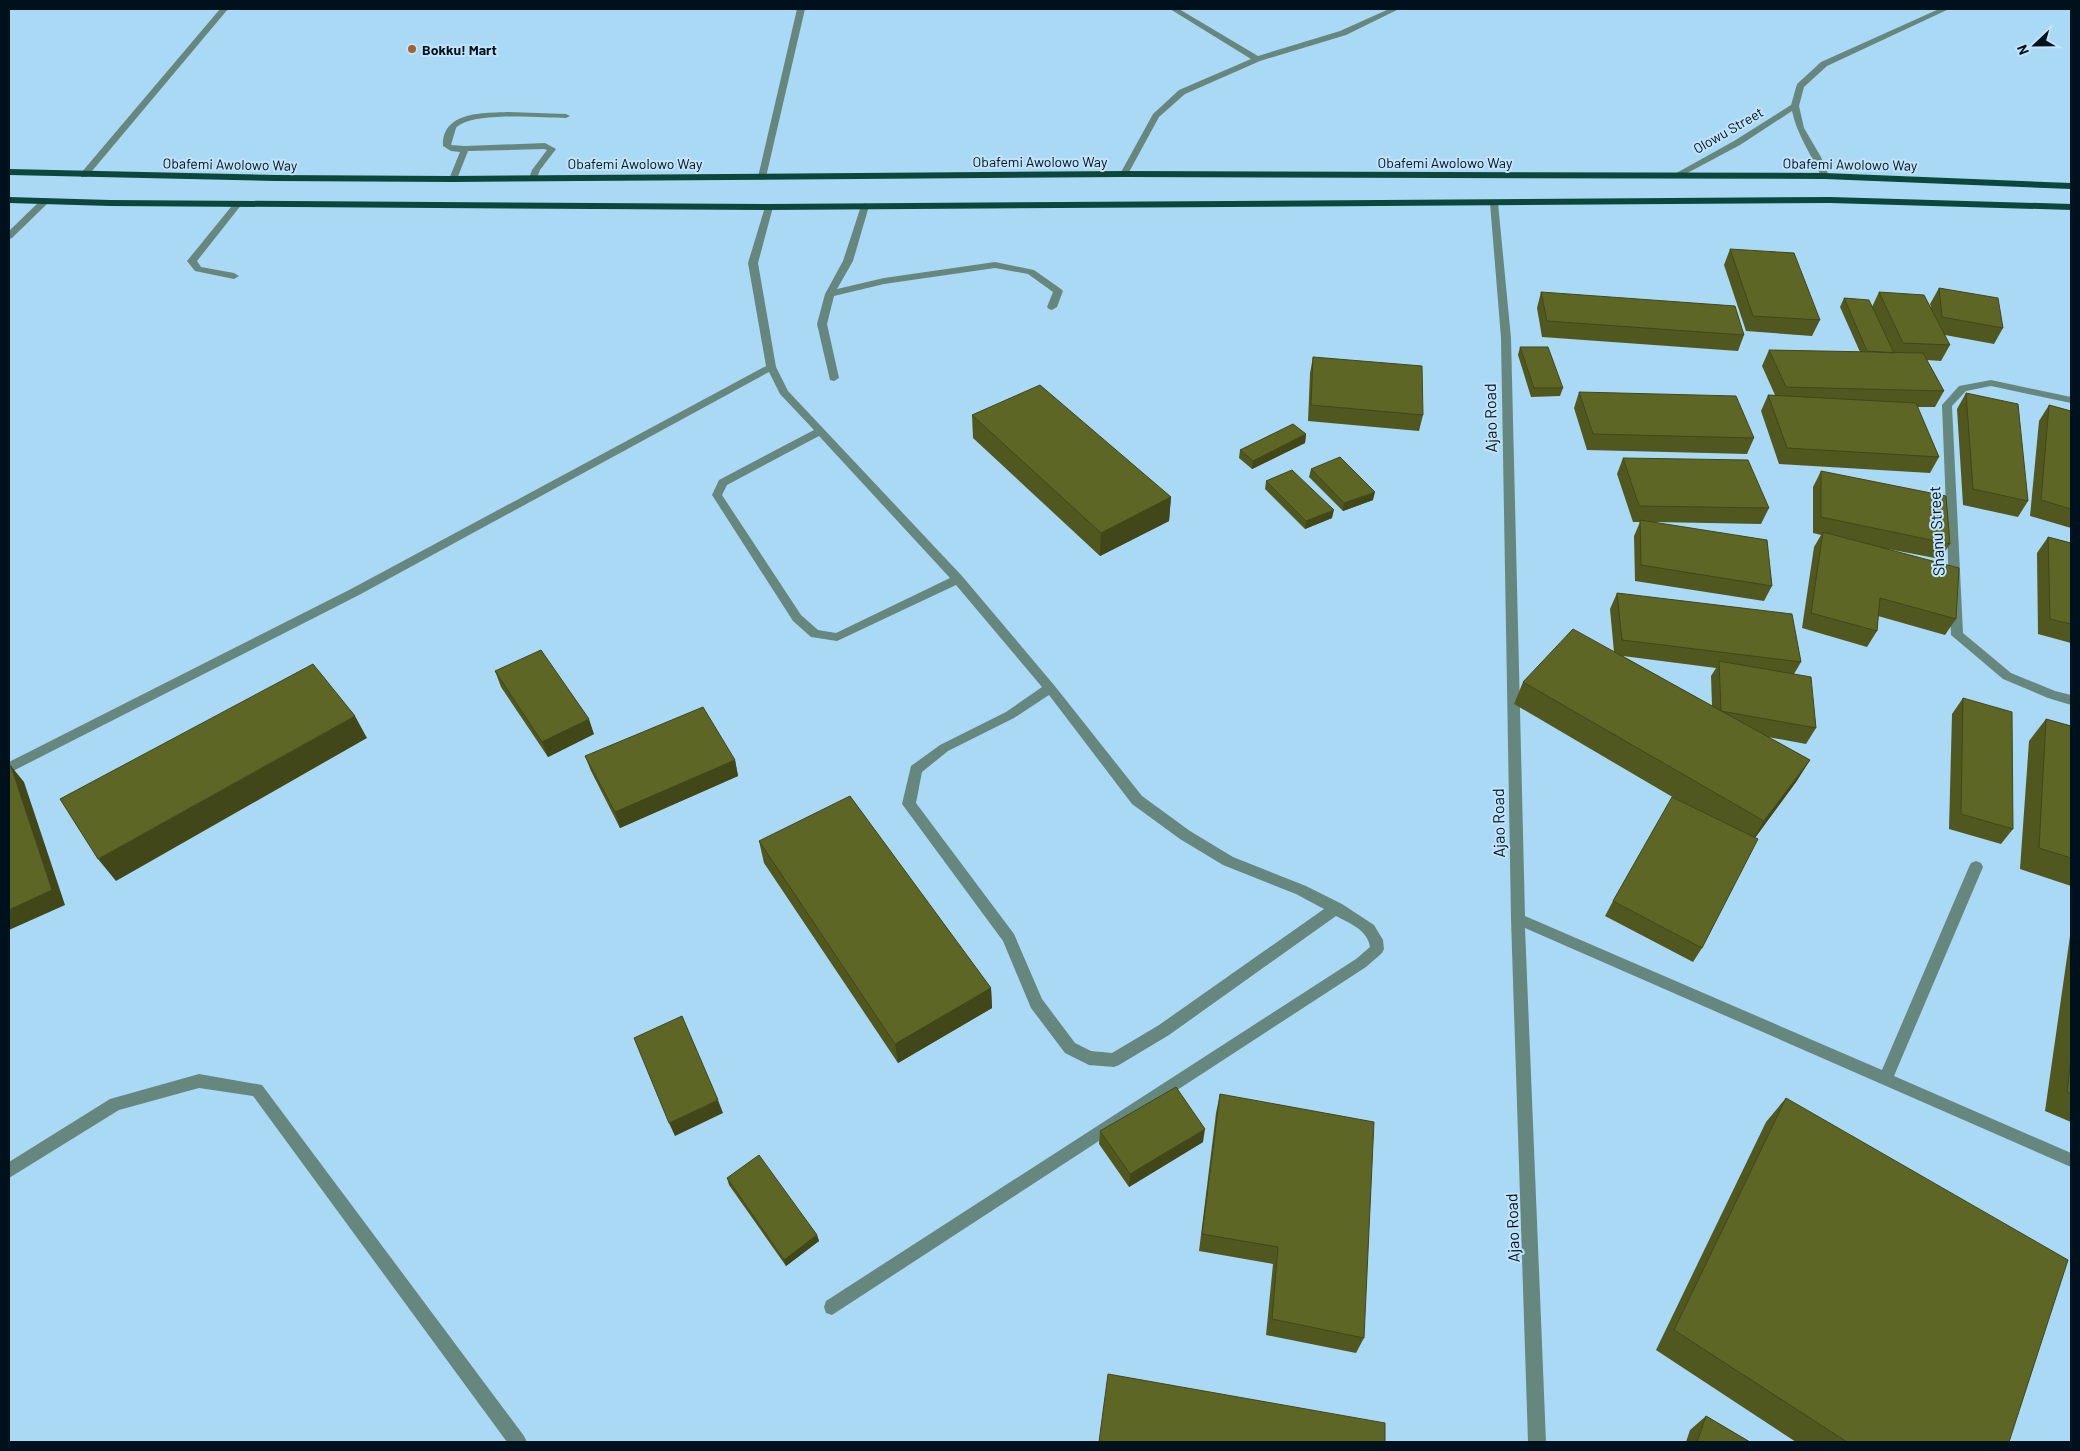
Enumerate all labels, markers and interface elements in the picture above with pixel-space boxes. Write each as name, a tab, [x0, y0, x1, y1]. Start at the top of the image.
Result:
north arrow	[2010, 20, 2060, 70]
place label: Bokku! Mart	[422, 41, 497, 58]
marker: Bokku! Mart	[406, 43, 418, 55]
text: N	[2013, 43, 2032, 58]
street label: Olowu Street	[1690, 103, 1766, 157]
street label: Obafemi Awolowo Way	[973, 153, 1108, 170]
street label: Obafemi Awolowo Way	[162, 154, 298, 174]
street label: Obafemi Awolowo Way	[1378, 154, 1513, 171]
street label: Obafemi Awolowo Way	[1782, 154, 1918, 174]
street label: Obafemi Awolowo Way	[568, 155, 703, 172]
street label: Ajao Road	[1480, 383, 1500, 453]
street label: Shanu Street	[1924, 485, 1948, 577]
street label: Ajao Road	[1488, 788, 1508, 858]
street label: Ajao Road	[1501, 1193, 1523, 1263]

